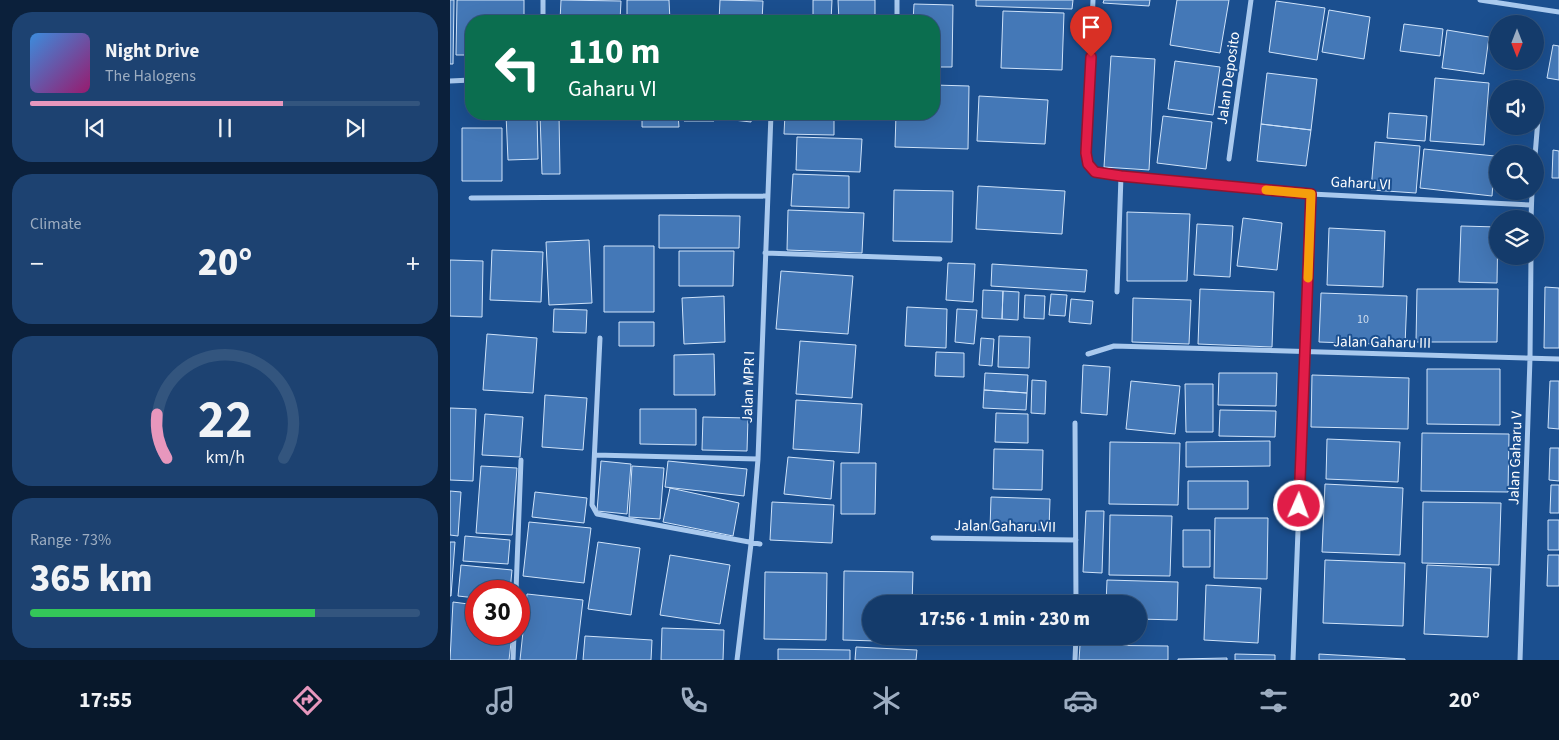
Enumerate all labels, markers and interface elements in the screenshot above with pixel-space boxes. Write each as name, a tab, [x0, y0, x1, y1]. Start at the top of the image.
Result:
pin	[1070, 6, 1112, 57]
icon: arrive	[1077, 13, 1105, 41]
north arrow	[1489, 15, 1544, 70]
map controls	[1489, 15, 1544, 265]
text: 110 m	[568, 27, 660, 77]
street label: Jalan Deposito	[1212, 30, 1245, 126]
icon: left	[485, 35, 550, 100]
text: Night Drive	[105, 38, 199, 65]
text: The Halogens	[105, 65, 196, 87]
text: Gaharu VI	[568, 73, 657, 105]
button: sound	[1489, 80, 1544, 135]
icon: previous	[81, 114, 109, 142]
icon: pause	[211, 114, 239, 142]
icon: next	[341, 114, 369, 142]
button: search	[1489, 145, 1544, 200]
street label: Gaharu VI	[1330, 171, 1392, 196]
button: layers	[1489, 210, 1544, 265]
text: Climate	[30, 213, 81, 235]
text: 20°	[198, 236, 252, 290]
text: −	[30, 244, 44, 284]
text: +	[406, 244, 420, 284]
house number: 10	[1357, 311, 1369, 328]
street label: Jalan Gaharu III	[1333, 331, 1431, 354]
street label: Jalan MPR I	[737, 351, 760, 423]
text: 22	[198, 384, 252, 458]
street label: Jalan Gaharu V	[1503, 410, 1528, 505]
text: km/h	[205, 445, 245, 470]
position arrow	[1272, 479, 1324, 531]
street label: Jalan Gaharu VII	[954, 515, 1056, 538]
text: Range · 73%	[30, 529, 111, 551]
text: 365 km	[30, 552, 152, 606]
speed limit sign: 30	[465, 580, 530, 645]
text: 17:56 · 1 min · 230 m	[919, 606, 1090, 633]
icon: directions	[290, 683, 325, 718]
icon: music	[483, 683, 518, 718]
icon: phone	[676, 683, 711, 718]
icon: climate	[869, 683, 904, 718]
icon: car	[1063, 683, 1098, 718]
icon: filters	[1256, 683, 1291, 718]
text: 17:55	[79, 684, 132, 716]
text: 20°	[1449, 684, 1480, 716]

